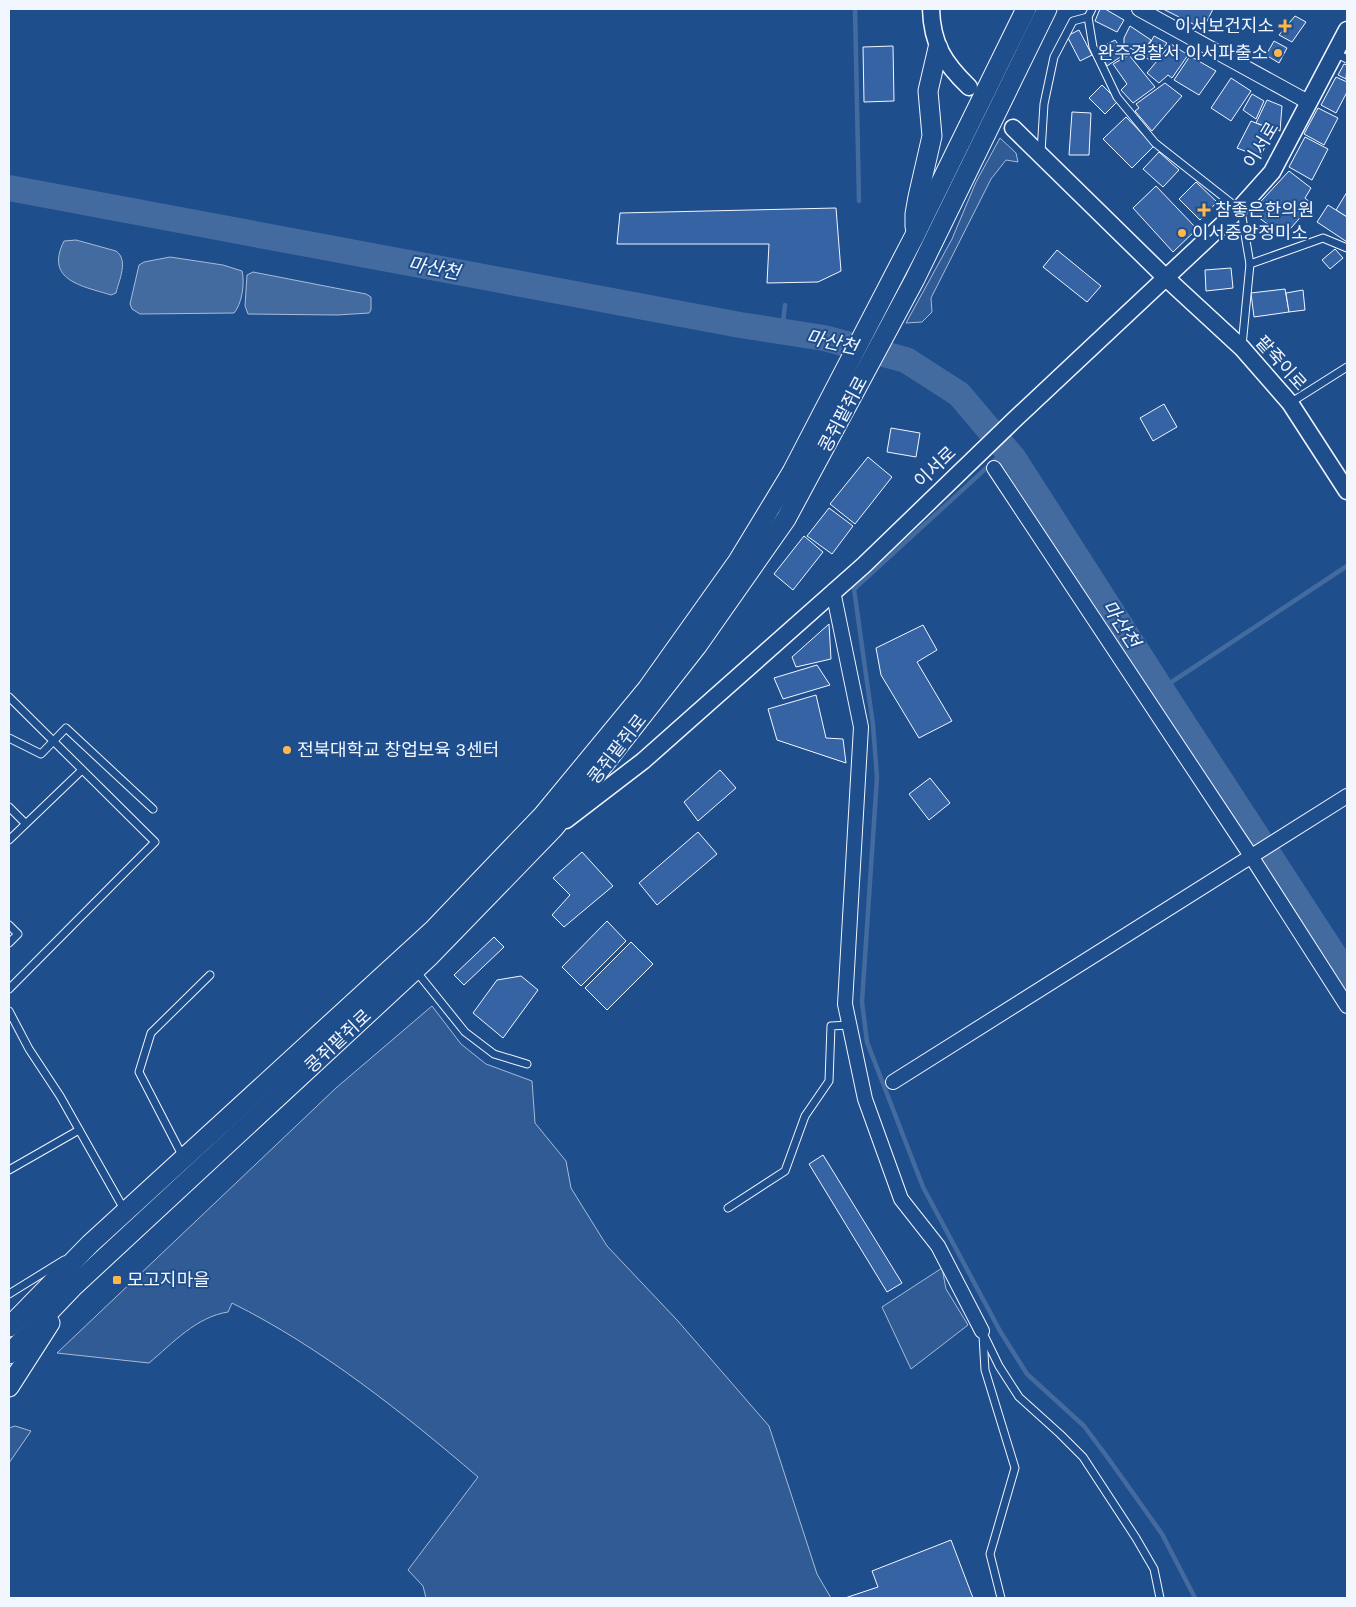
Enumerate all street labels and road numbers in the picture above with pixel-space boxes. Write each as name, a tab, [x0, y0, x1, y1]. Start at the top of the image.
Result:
street label: 이서로	[1238, 118, 1284, 172]
street label: 팥죽이로	[1250, 330, 1312, 396]
street label: 콩쥐팥쥐로	[813, 372, 873, 456]
street label: 이서로	[909, 441, 961, 493]
street label: 콩쥐팥쥐로	[582, 709, 652, 789]
street label: 콩쥐팥쥐로	[300, 1004, 376, 1078]

